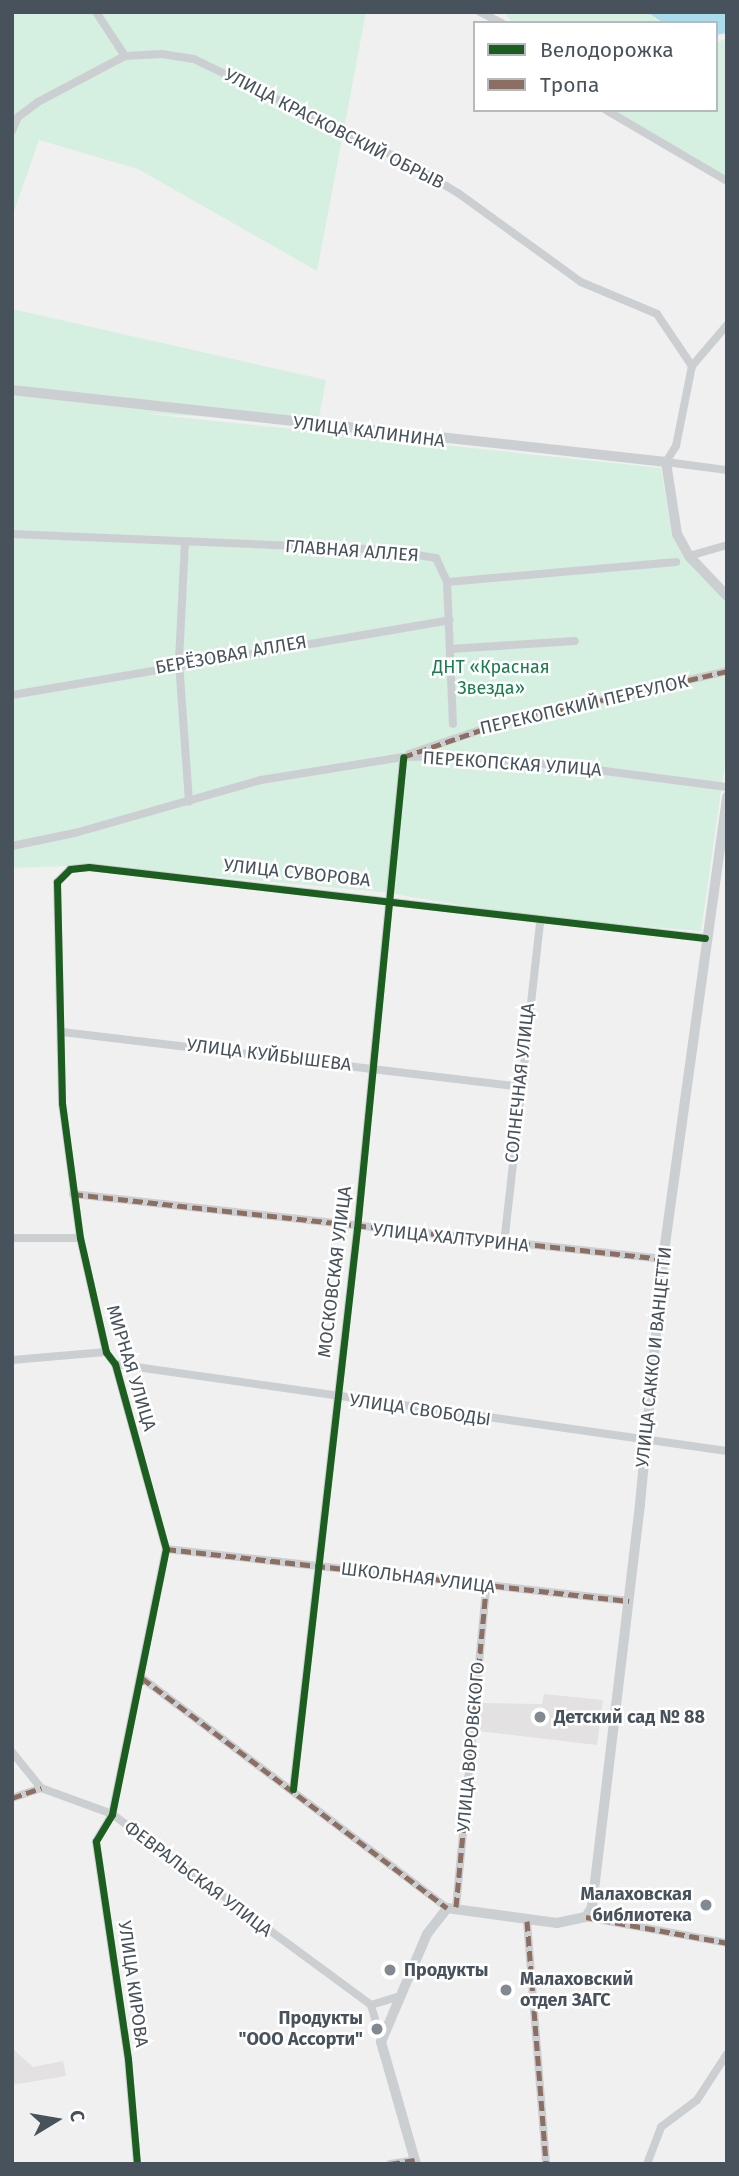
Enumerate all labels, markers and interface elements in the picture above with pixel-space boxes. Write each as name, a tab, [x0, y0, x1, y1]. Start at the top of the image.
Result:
legend	[473, 21, 718, 112]
text: Велодорожка	[540, 37, 674, 63]
street label: УЛИЦА КРАСКОВСКИЙ ОБРЫВ	[221, 64, 447, 194]
text: Тропа	[540, 72, 599, 98]
street label: УЛИЦА КАЛИНИНА	[292, 412, 446, 452]
street label: ГЛАВНАЯ АЛЛЕЯ	[285, 536, 419, 566]
street label: БЕРЁЗОВАЯ АЛЛЕЯ	[154, 631, 308, 679]
park label: ДНТ «Красная Звезда»	[432, 657, 550, 700]
street label: ПЕРЕКОПСКИЙ ПЕРЕУЛОК	[478, 671, 690, 739]
street label: ПЕРЕКОПСКАЯ УЛИЦА	[422, 747, 602, 781]
street label: УЛИЦА СУВОРОВА	[222, 855, 372, 891]
street label: СОЛНЕЧНАЯ УЛИЦА	[501, 1002, 539, 1164]
street label: УЛИЦА КУЙБЫШЕВА	[185, 1034, 353, 1076]
street label: МОСКОВСКАЯ УЛИЦА	[314, 1185, 356, 1359]
street label: УЛИЦА ХАЛТУРИНА	[372, 1219, 530, 1257]
street label: УЛИЦА САККО И ВАНЦЕТТИ	[632, 1245, 676, 1469]
street label: МИРНАЯ УЛИЦА	[102, 1302, 160, 1434]
street label: УЛИЦА СВОБОДЫ	[348, 1389, 492, 1431]
street label: ШКОЛЬНАЯ УЛИЦА	[340, 1558, 496, 1598]
street label: УЛИЦА ВОРОВСКОГО	[453, 1661, 489, 1833]
place label: Детский сад № 88	[554, 1706, 705, 1728]
marker: Детский сад № 88	[532, 1709, 548, 1725]
street label: ФЕВРАЛЬСКАЯ УЛИЦА	[120, 1816, 276, 1942]
place label: Малаховская библиотека	[580, 1884, 692, 1926]
marker: Малаховская библиотека	[698, 1897, 714, 1913]
street label: УЛИЦА КИРОВА	[113, 1919, 153, 2049]
place label: Продукты	[404, 1959, 488, 1981]
marker: Продукты	[382, 1962, 398, 1978]
place label: Малаховский отдел ЗАГС	[520, 1969, 633, 2011]
marker: Малаховский отдел ЗАГС	[498, 1982, 514, 1998]
place label: Продукты "ООО Ассорти"	[239, 2008, 363, 2050]
marker: Продукты "ООО Ассорти"	[369, 2021, 385, 2037]
north arrow	[21, 2085, 91, 2155]
text: С	[65, 2108, 89, 2123]

